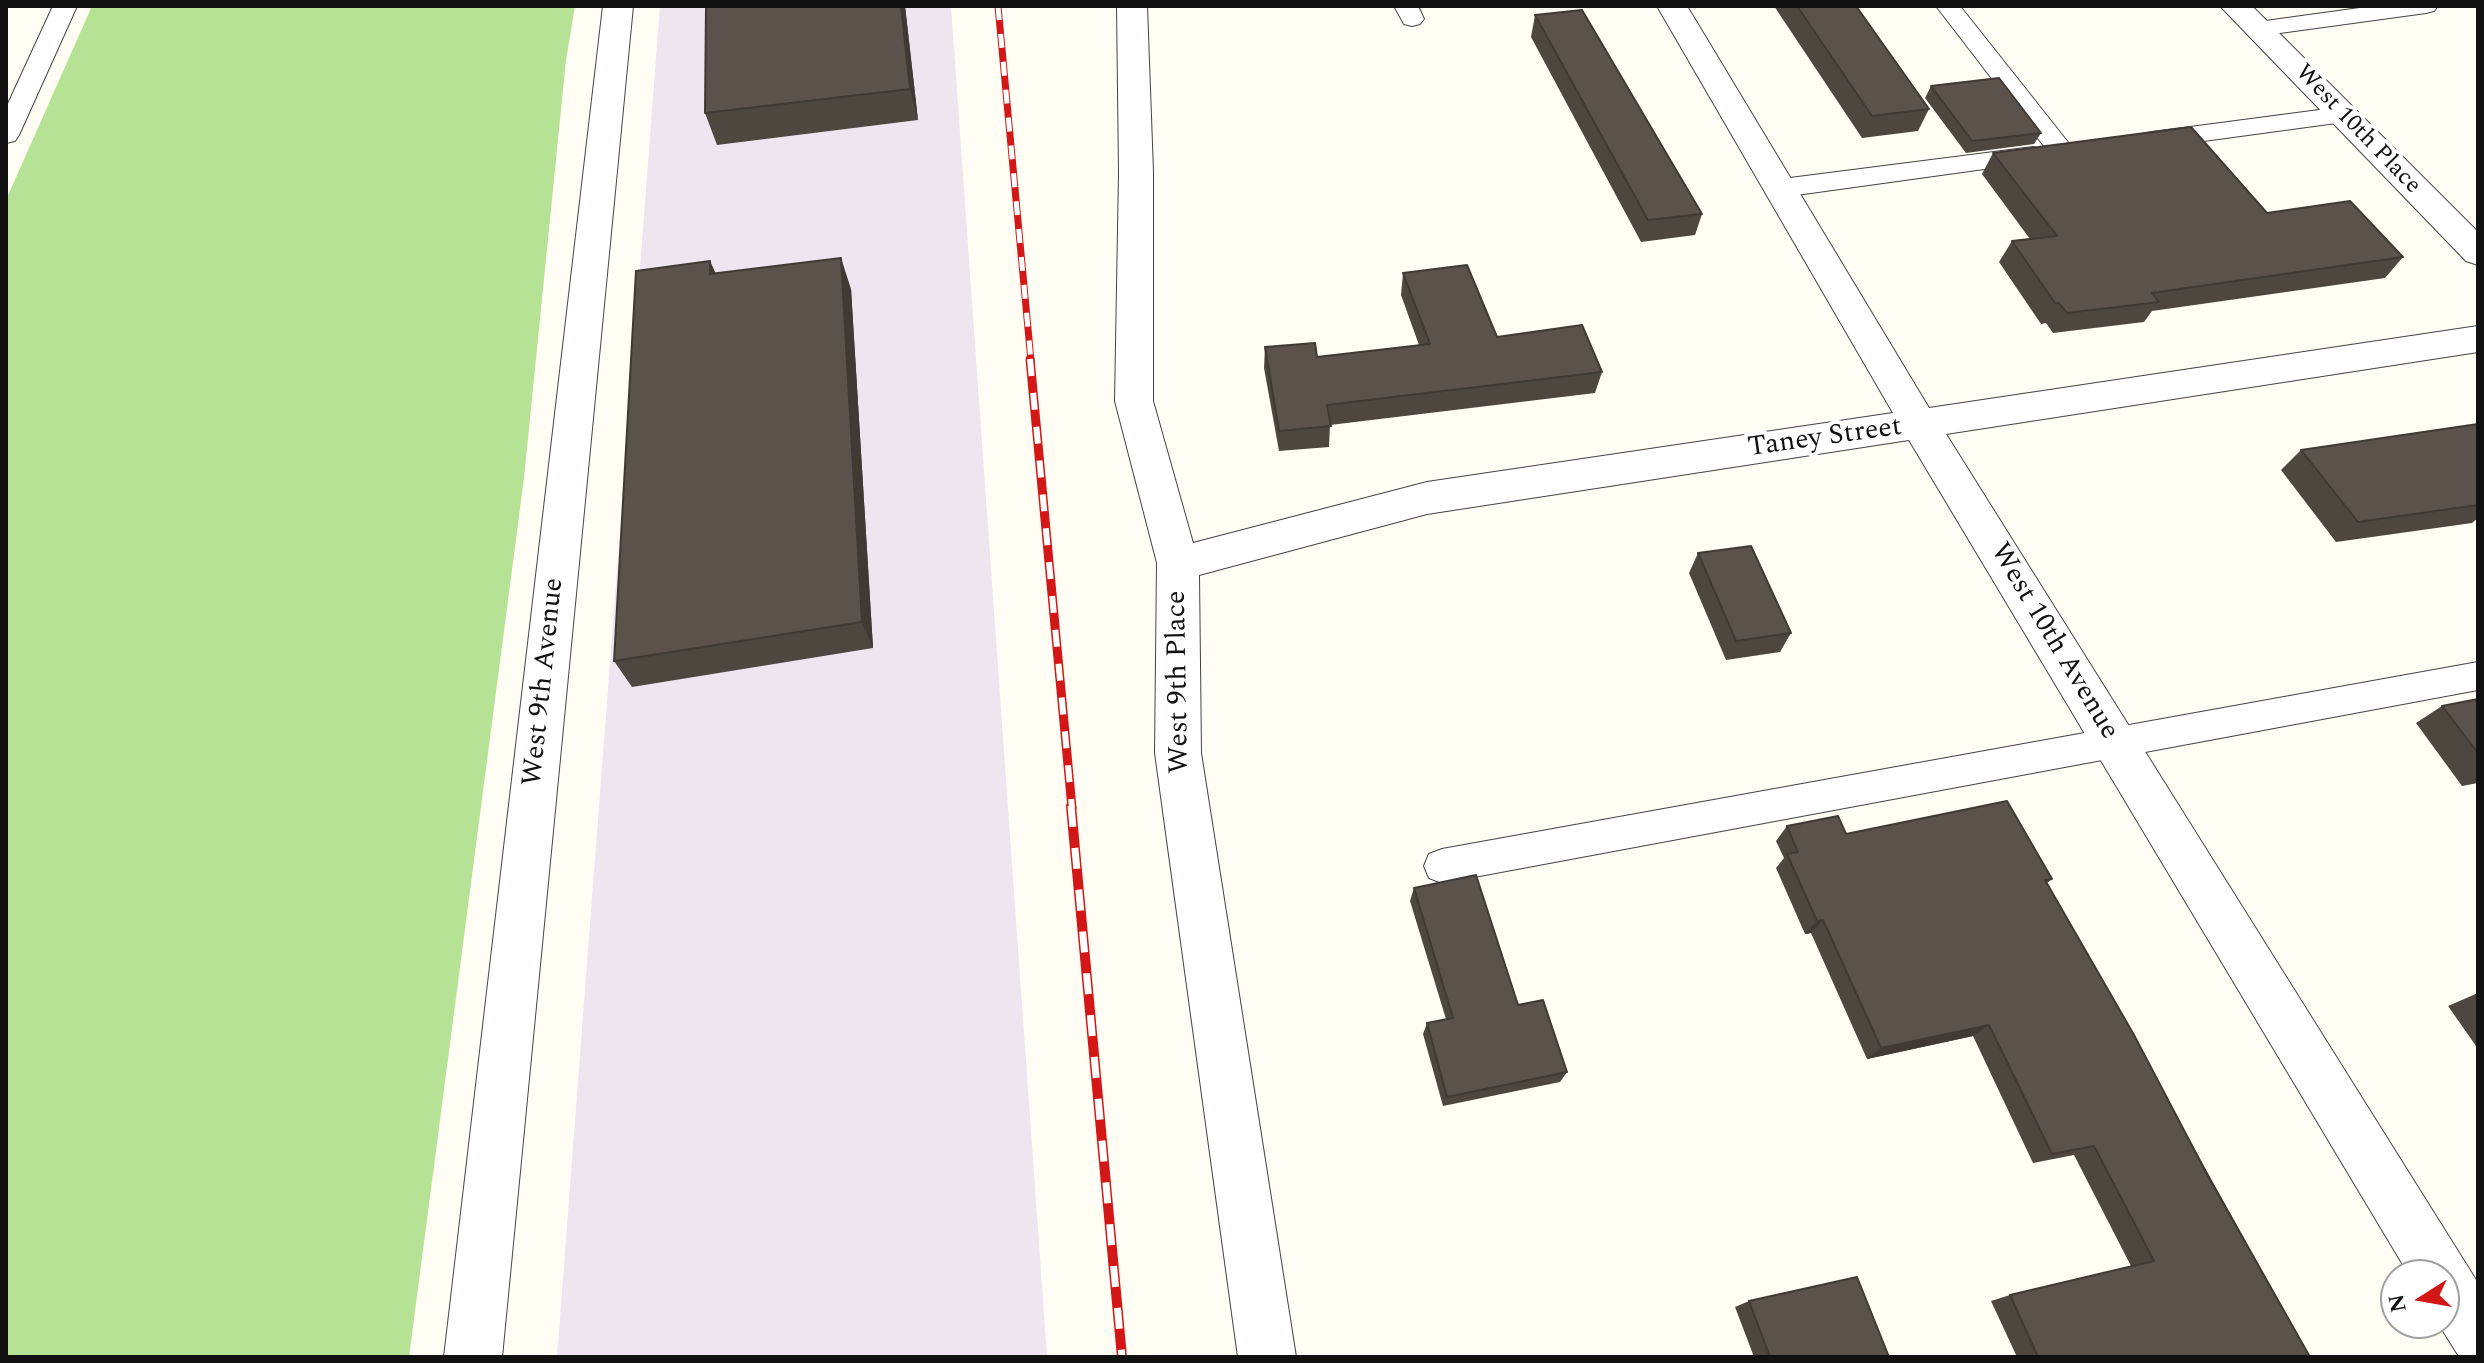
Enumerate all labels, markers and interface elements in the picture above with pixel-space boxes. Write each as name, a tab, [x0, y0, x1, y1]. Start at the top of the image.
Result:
street label: West 10th Place	[2288, 59, 2426, 201]
street label: Taney Street	[1746, 412, 1904, 466]
street label: West 10th Avenue	[1981, 538, 2125, 746]
street label: West 9th Avenue	[517, 576, 573, 788]
street label: West 9th Place	[1162, 590, 1198, 774]
north arrow	[2380, 1259, 2460, 1339]
text: N	[2380, 1291, 2416, 1315]

